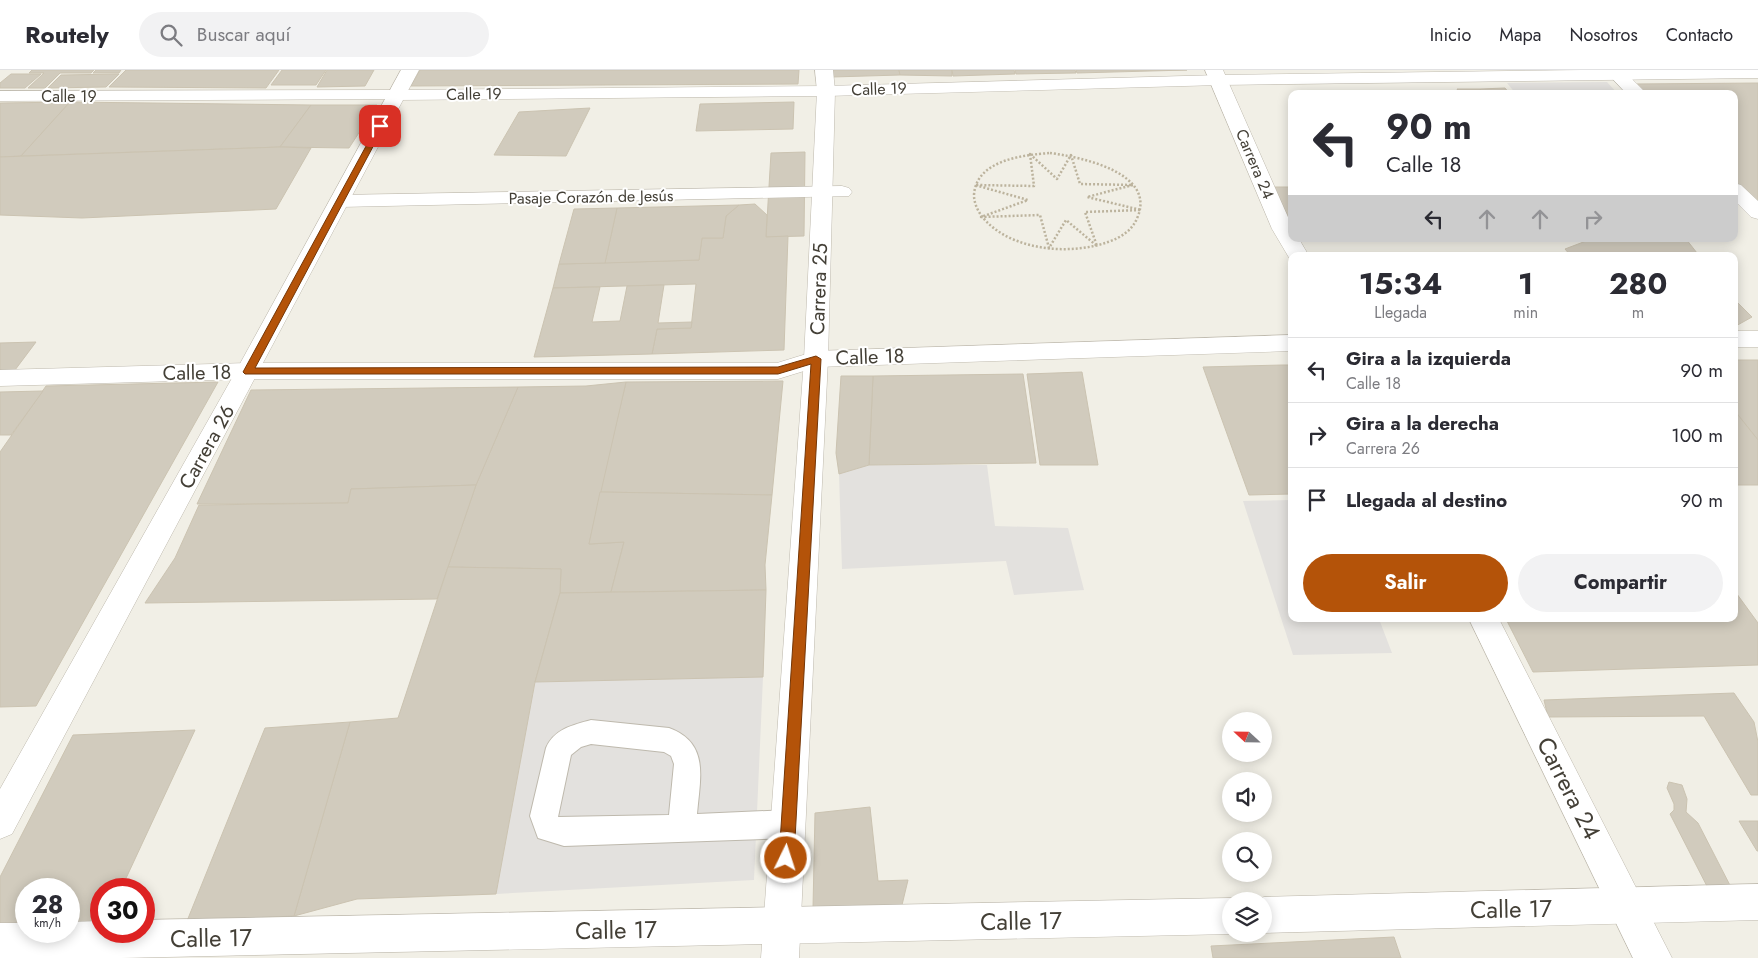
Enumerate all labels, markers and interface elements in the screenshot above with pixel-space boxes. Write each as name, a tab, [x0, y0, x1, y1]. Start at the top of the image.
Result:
search box	[139, 12, 489, 57]
text: Routely	[25, 17, 109, 52]
icon: search	[157, 21, 185, 49]
text: Buscar aquí	[197, 21, 290, 48]
text: Inicio	[1430, 22, 1471, 48]
text: Mapa	[1499, 22, 1541, 48]
text: Nosotros	[1569, 22, 1638, 48]
text: Contacto	[1666, 22, 1733, 48]
street label: Calle 19	[851, 77, 907, 101]
street label: Calle 19	[446, 82, 502, 106]
street label: Calle 19	[41, 85, 97, 108]
text: 90 m	[1386, 102, 1472, 152]
pin	[359, 105, 401, 147]
icon: left	[1303, 110, 1368, 175]
icon: arrive	[366, 112, 394, 140]
street label: Carrera 24	[1230, 125, 1280, 203]
text: Calle 18	[1386, 148, 1462, 180]
street label: Pasaje Corazón de Jesús	[508, 184, 674, 210]
icon: left	[1420, 205, 1448, 233]
icon: ahead	[1473, 205, 1501, 233]
icon: ahead	[1526, 205, 1554, 233]
icon: right	[1579, 205, 1607, 233]
street label: Carrera 25	[803, 242, 835, 336]
text: 15:34	[1359, 262, 1443, 305]
text: 1	[1518, 262, 1533, 305]
text: 280	[1609, 262, 1667, 305]
text: Llegada	[1374, 301, 1427, 324]
text: min	[1513, 301, 1538, 324]
text: m	[1632, 301, 1644, 324]
street label: Calle 18	[835, 341, 905, 373]
text: Gira a la izquierda	[1346, 345, 1511, 372]
icon: left	[1303, 356, 1331, 384]
text: 90 m	[1680, 357, 1723, 384]
street label: Calle 18	[162, 358, 232, 388]
text: Calle 18	[1346, 372, 1401, 395]
street label: Carrera 26	[172, 400, 242, 494]
text: Gira a la derecha	[1346, 410, 1499, 437]
icon: right	[1303, 421, 1331, 449]
text: 100 m	[1671, 422, 1723, 449]
text: Carrera 26	[1346, 437, 1420, 460]
icon: arrive	[1303, 486, 1331, 514]
text: Llegada al destino	[1346, 487, 1507, 514]
text: 90 m	[1680, 487, 1723, 514]
button: Salir	[1303, 554, 1508, 612]
button: Compartir	[1518, 554, 1723, 612]
north arrow	[1222, 712, 1272, 762]
map controls	[1222, 712, 1272, 942]
street label: Carrera 24	[1528, 731, 1610, 845]
button: sound	[1222, 772, 1272, 822]
position arrow	[759, 831, 811, 883]
button: search	[1222, 832, 1272, 882]
speed limit sign: 30	[90, 878, 155, 943]
text: 28	[31, 886, 64, 922]
street label: Calle 17	[1470, 891, 1553, 927]
button: layers	[1222, 892, 1272, 942]
street label: Calle 17	[980, 903, 1063, 939]
street label: Calle 17	[575, 912, 658, 948]
text: km/h	[34, 914, 61, 932]
street label: Calle 17	[170, 920, 253, 956]

